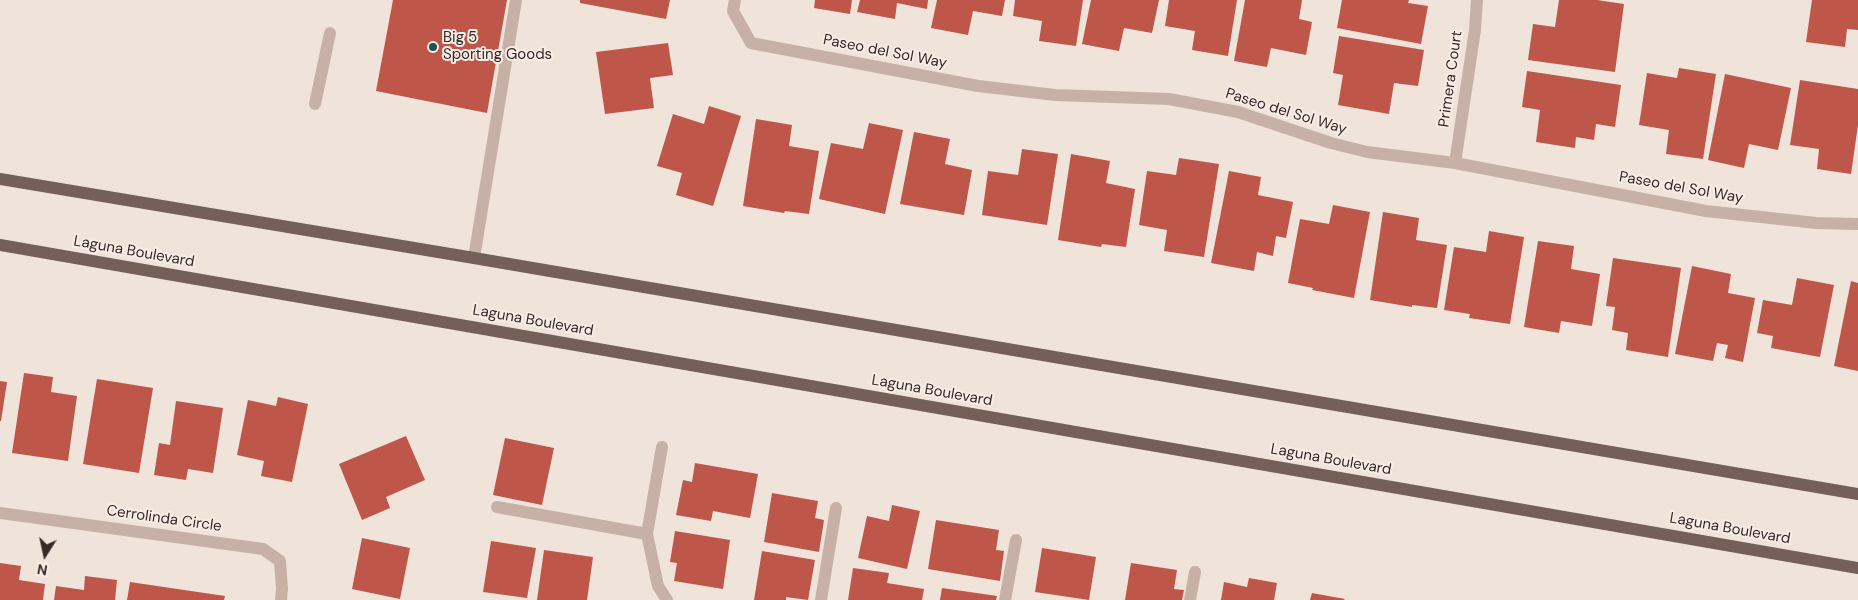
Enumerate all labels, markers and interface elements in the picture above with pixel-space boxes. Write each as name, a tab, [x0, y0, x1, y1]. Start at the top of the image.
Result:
place label: Big 5 Sporting Goods	[443, 29, 552, 64]
street label: Primera Court	[1435, 30, 1467, 128]
street label: Paseo del Sol Way	[822, 31, 948, 73]
marker: Big 5 Sporting Goods	[427, 41, 439, 53]
street label: Paseo del Sol Way	[1223, 85, 1349, 139]
street label: Paseo del Sol Way	[1618, 168, 1744, 208]
street label: Laguna Boulevard	[72, 233, 196, 271]
street label: Laguna Boulevard	[471, 302, 595, 340]
street label: Laguna Boulevard	[870, 372, 994, 410]
street label: Laguna Boulevard	[1269, 441, 1393, 479]
street label: Cerrolinda Circle	[105, 502, 223, 536]
street label: Laguna Boulevard	[1668, 510, 1792, 548]
north arrow	[20, 530, 70, 580]
text: N	[36, 560, 49, 580]

